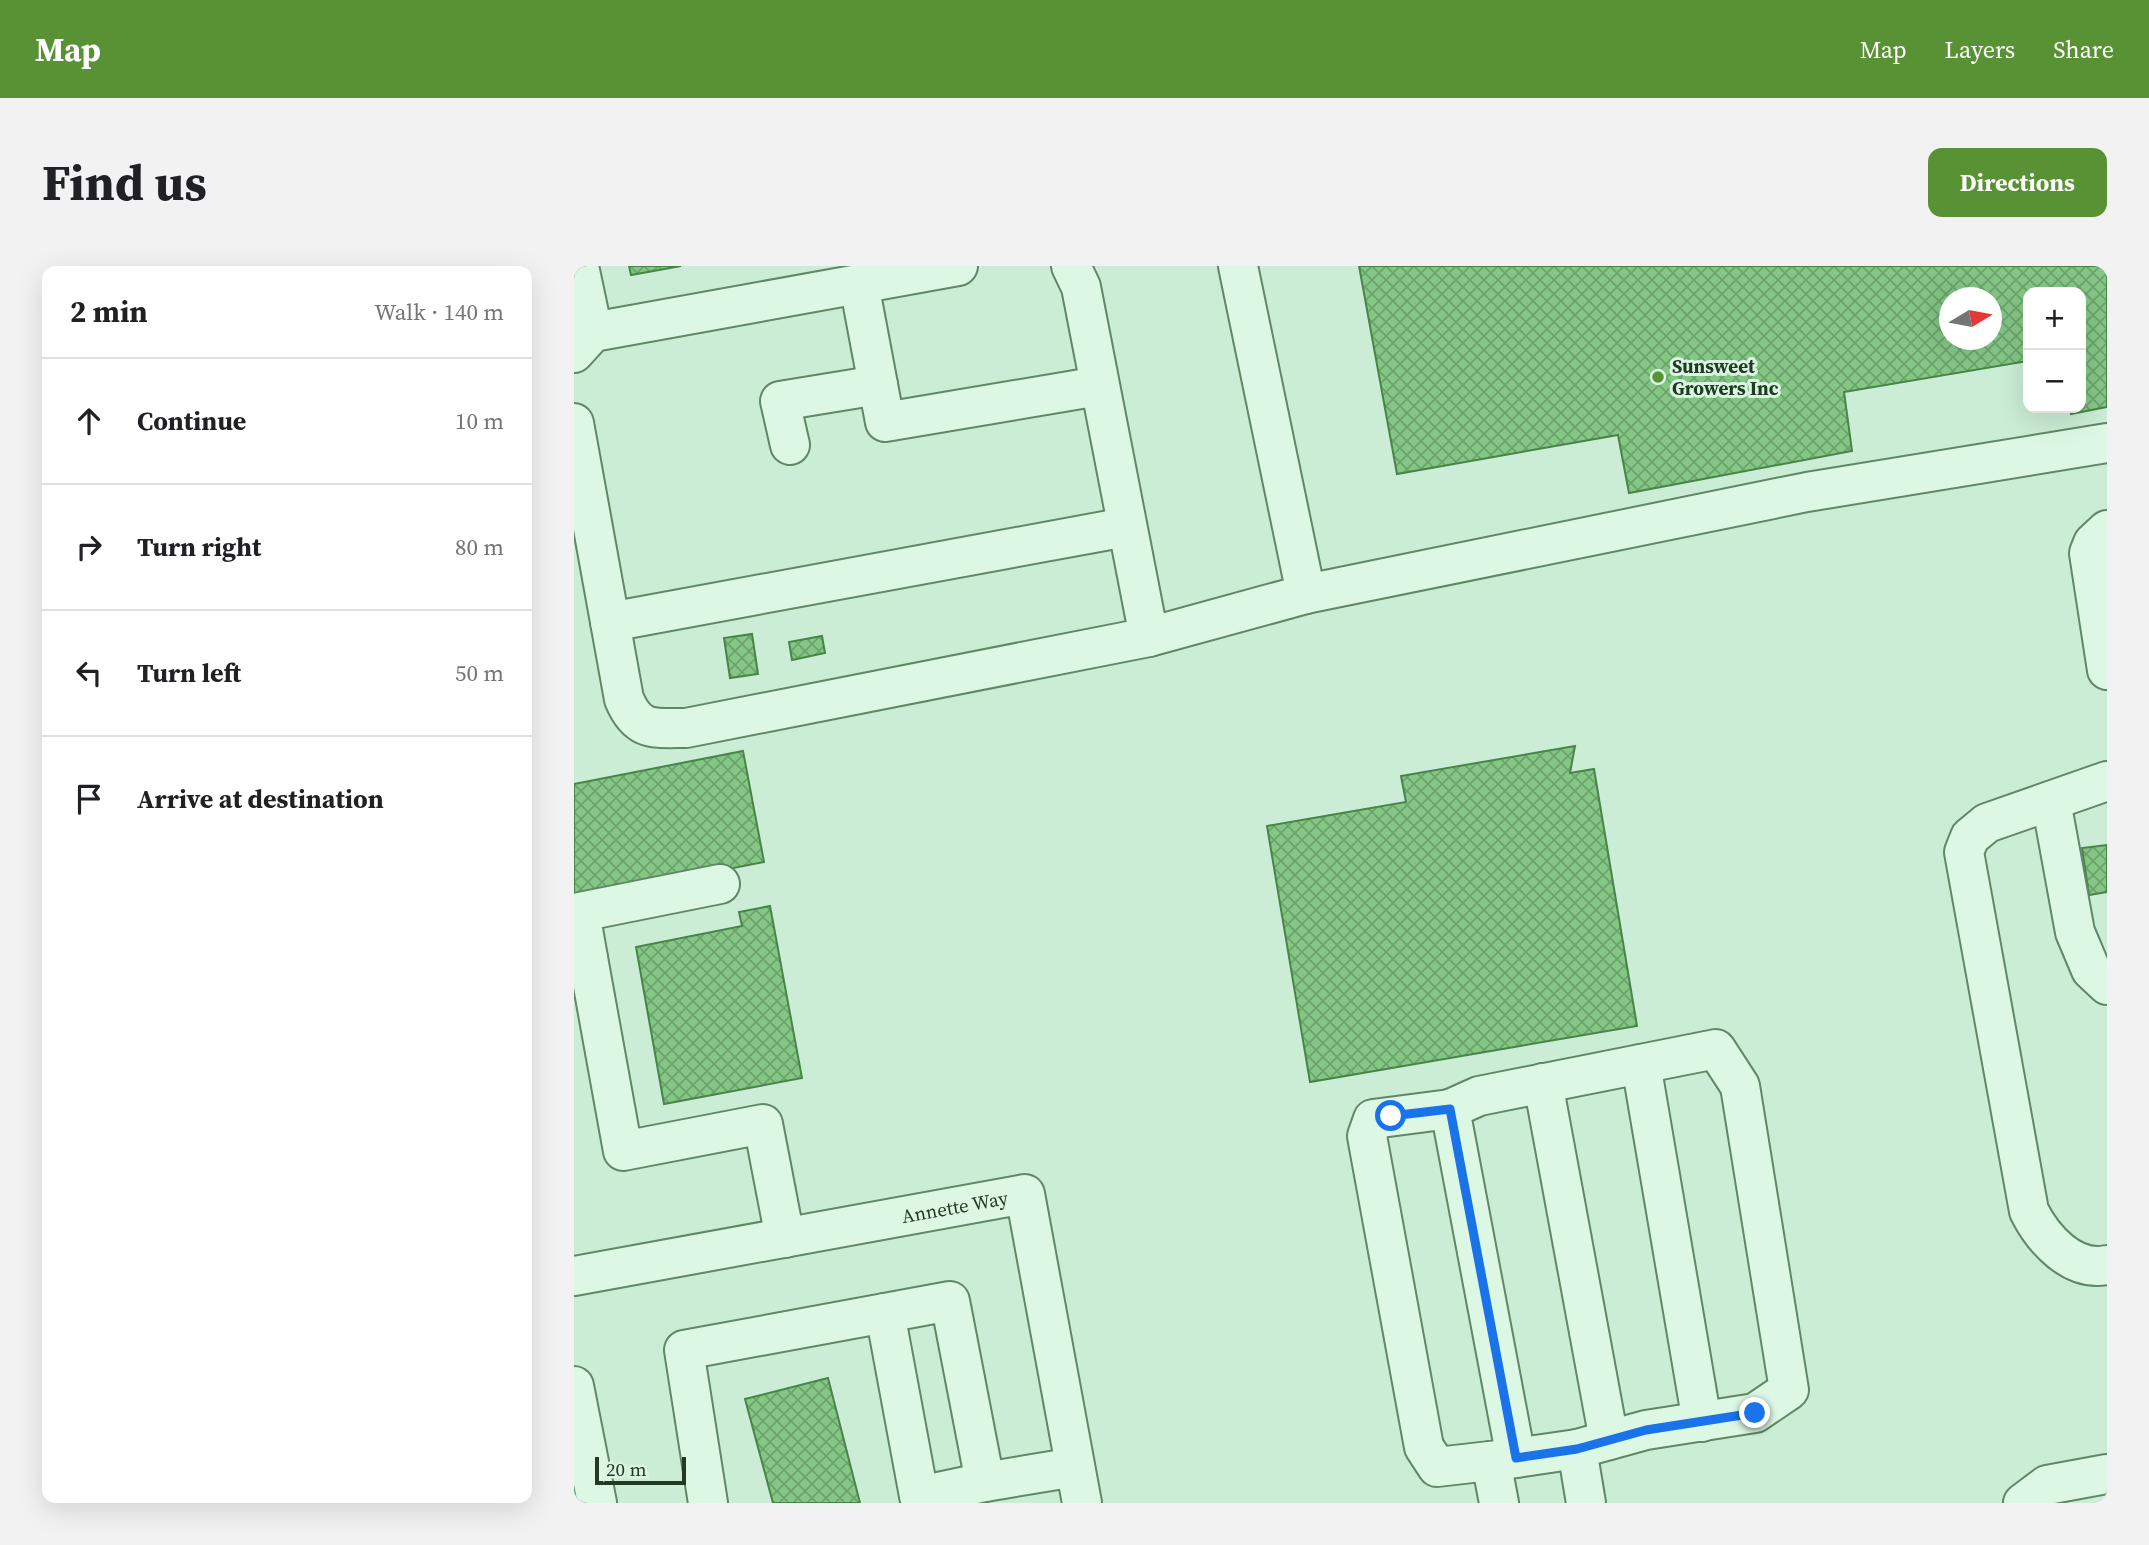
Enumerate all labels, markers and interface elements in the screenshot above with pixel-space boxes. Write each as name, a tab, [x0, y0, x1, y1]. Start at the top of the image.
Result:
text: Map	[35, 27, 101, 72]
text: Map	[1860, 33, 1907, 66]
text: Layers	[1945, 33, 2015, 66]
text: Share	[2053, 33, 2114, 66]
button: Directions	[1928, 148, 2107, 217]
text: Find us	[42, 149, 207, 216]
north arrow	[1939, 287, 2002, 350]
map controls	[2023, 287, 2086, 413]
button: +	[2023, 287, 2086, 350]
text: 2 min	[70, 291, 148, 332]
text: Walk · 140 m	[374, 296, 504, 328]
button: −	[2023, 350, 2086, 413]
place label: Sunsweet Growers Inc	[1672, 353, 1779, 401]
marker: Sunsweet Growers Inc	[1650, 369, 1666, 385]
icon: ahead	[70, 402, 108, 440]
text: Continue	[137, 403, 246, 439]
text: 10 m	[455, 405, 504, 437]
icon: right	[70, 528, 108, 566]
text: Turn right	[137, 529, 261, 565]
text: 80 m	[455, 531, 504, 563]
icon: left	[70, 654, 108, 692]
text: Turn left	[137, 655, 241, 691]
text: 50 m	[455, 657, 504, 689]
icon: arrive	[70, 780, 108, 818]
text: Arrive at destination	[137, 781, 384, 817]
route start	[1375, 1100, 1406, 1131]
street label: Annette Way	[899, 1184, 1010, 1229]
route end	[1739, 1397, 1770, 1428]
scale bar	[595, 1454, 686, 1486]
text: 20 m	[606, 1456, 647, 1482]

